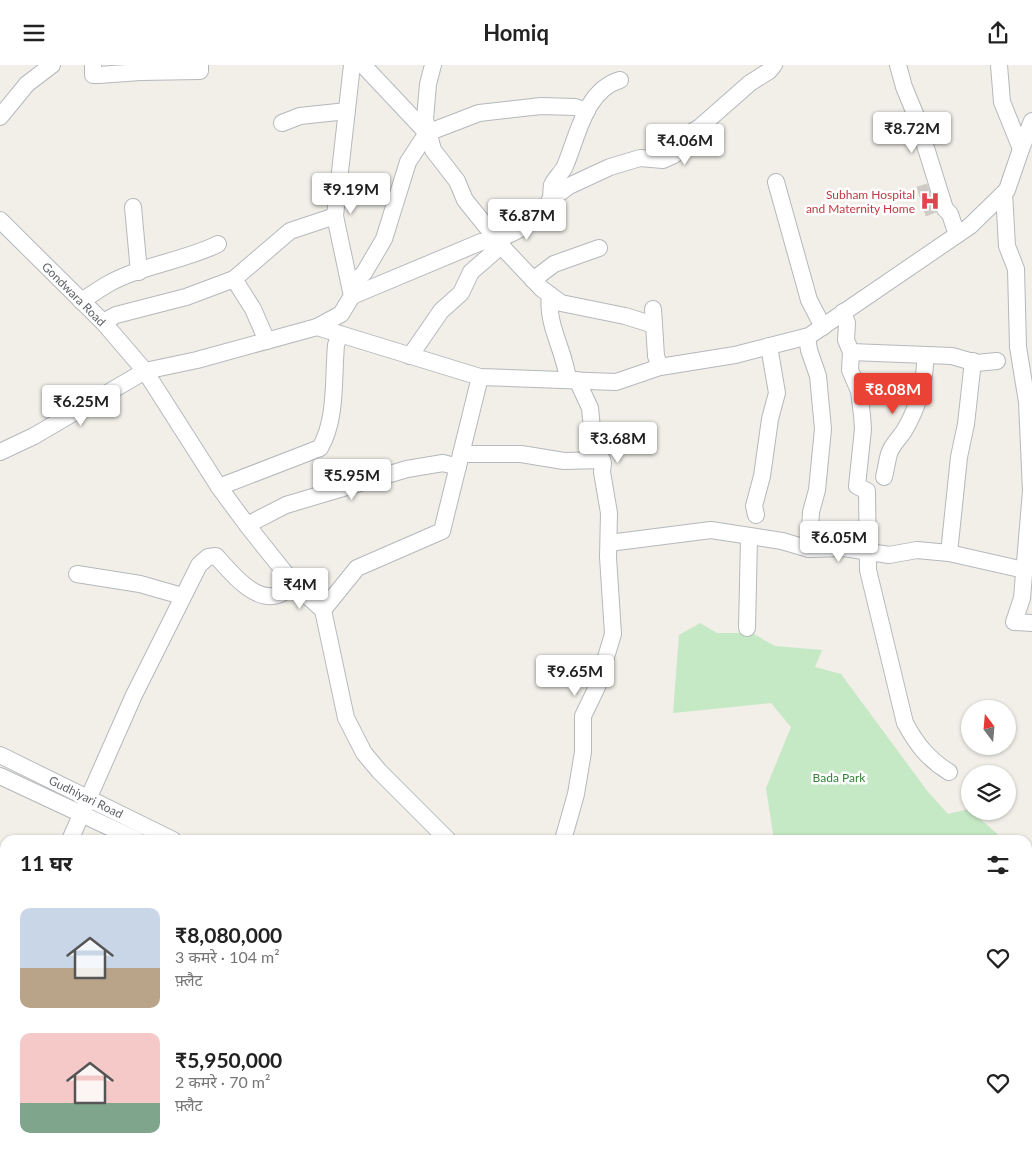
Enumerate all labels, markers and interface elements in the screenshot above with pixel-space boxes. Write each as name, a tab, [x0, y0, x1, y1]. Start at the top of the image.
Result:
icon: menu	[20, 19, 48, 47]
text: Homiq	[483, 19, 549, 46]
icon: share	[984, 19, 1012, 47]
pin: ₹8.72M	[871, 111, 953, 154]
text: ₹8.72M	[884, 118, 940, 137]
pin: ₹4.06M	[644, 123, 726, 166]
text: ₹4.06M	[657, 130, 713, 149]
pin: ₹9.19M	[310, 173, 392, 215]
text: ₹9.19M	[323, 179, 379, 198]
place label: Subham Hospital and Maternity Home	[806, 187, 915, 216]
hospital icon: Subham Hospital and Maternity Home	[919, 190, 941, 212]
pin: ₹6.87M	[486, 199, 568, 241]
text: ₹6.87M	[499, 205, 555, 224]
street label: Gondwara Road	[39, 259, 109, 329]
pin: ₹8.08M	[852, 373, 934, 415]
text: ₹8.08M	[865, 379, 921, 398]
pin: ₹6.25M	[40, 385, 122, 427]
text: ₹6.25M	[53, 391, 109, 410]
pin: ₹3.68M	[577, 421, 659, 464]
text: ₹3.68M	[590, 428, 646, 447]
pin: ₹5.95M	[311, 459, 393, 501]
text: ₹5.95M	[324, 465, 380, 484]
pin: ₹6.05M	[798, 521, 880, 563]
text: ₹6.05M	[811, 527, 867, 546]
pin: ₹4M	[276, 567, 324, 610]
text: ₹4M	[283, 574, 317, 593]
pin: ₹9.65M	[534, 655, 616, 697]
text: ₹9.65M	[547, 661, 603, 680]
north arrow	[961, 700, 1016, 755]
map controls	[961, 700, 1016, 820]
button: layers	[961, 765, 1016, 820]
park label: Bada Park	[813, 770, 866, 785]
street label: Gudhiyari Road	[46, 773, 126, 821]
text: 11 घर	[20, 850, 72, 875]
icon: filters	[984, 851, 1012, 879]
text: ₹8,080,000	[175, 922, 282, 947]
icon: home	[60, 928, 120, 988]
icon: heart	[984, 944, 1012, 972]
text: 3 कमरे · 104 m²	[175, 947, 280, 966]
text: फ़्लैट	[175, 970, 203, 989]
text: ₹5,950,000	[175, 1047, 282, 1072]
icon: home	[60, 1053, 120, 1113]
icon: heart	[984, 1069, 1012, 1097]
text: 2 कमरे · 70 m²	[175, 1072, 270, 1091]
text: फ़्लैट	[175, 1095, 203, 1114]

